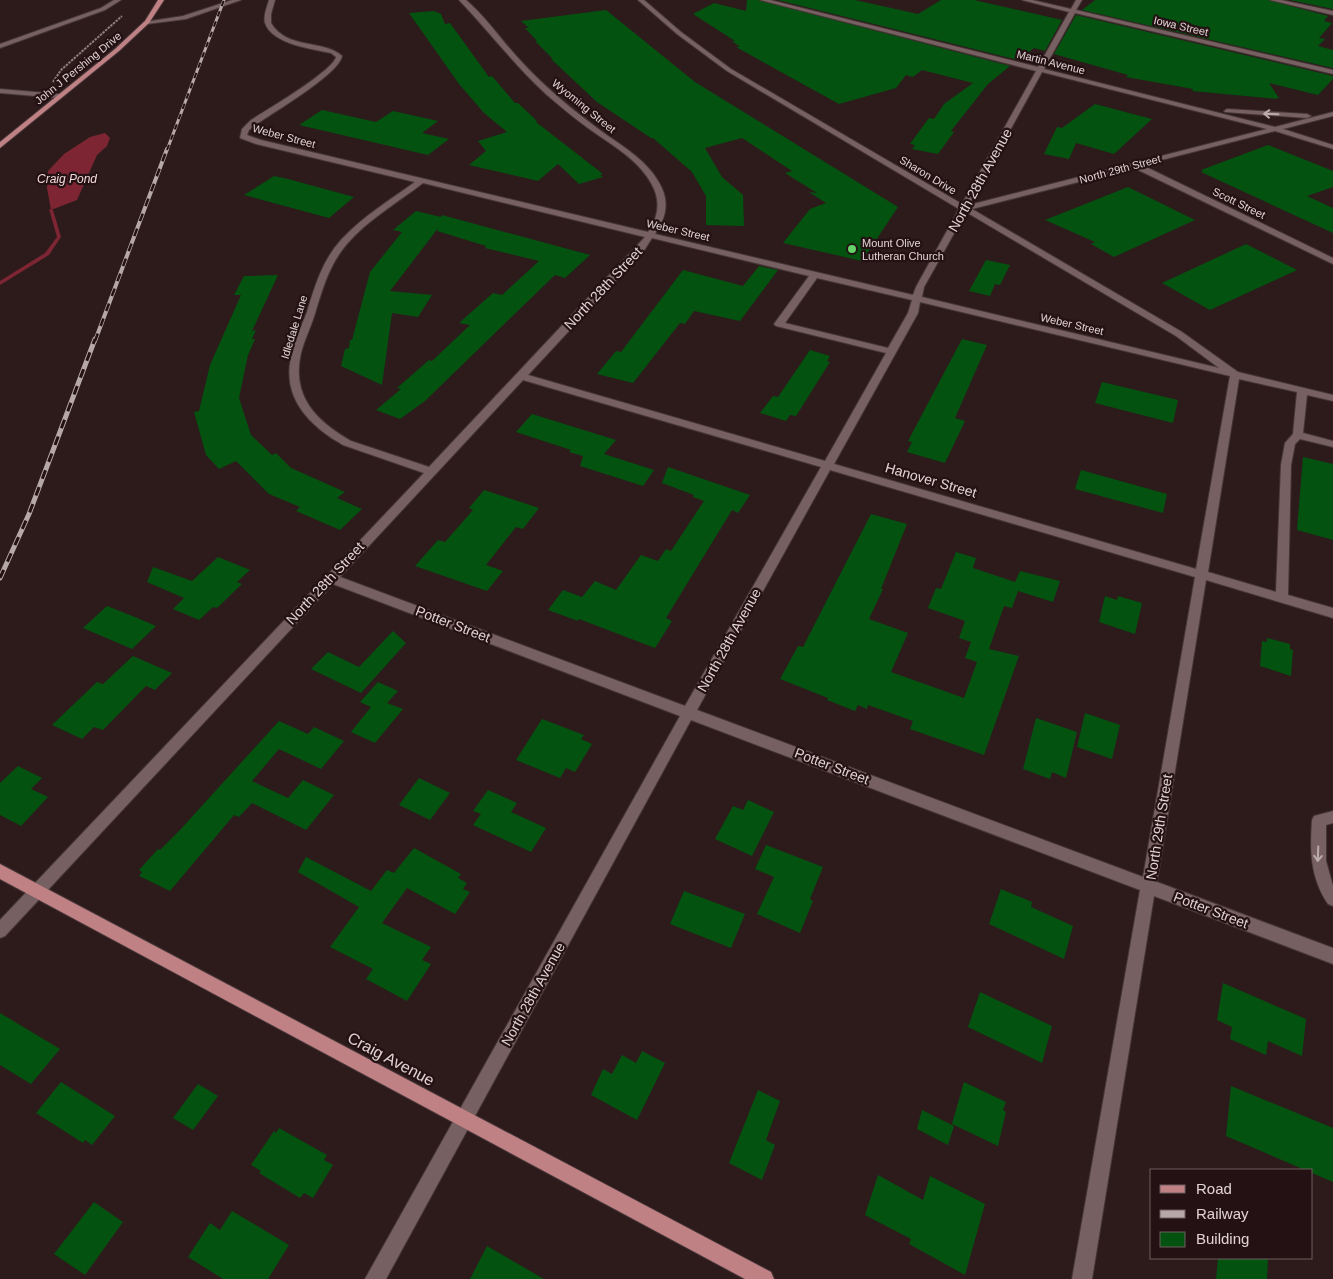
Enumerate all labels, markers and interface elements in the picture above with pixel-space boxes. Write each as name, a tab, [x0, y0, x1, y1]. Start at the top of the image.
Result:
street label: Iowa Street	[1153, 14, 1209, 38]
street label: John J Pershing Drive	[32, 29, 124, 107]
street label: Martin Avenue	[1016, 48, 1086, 76]
street label: Wyoming Street	[550, 77, 618, 135]
one-way arrow	[1263, 110, 1279, 119]
street label: Weber Street	[251, 122, 317, 150]
street label: North 28th Avenue	[945, 125, 1015, 234]
street label: North 29th Street	[1078, 152, 1162, 186]
street label: Sharon Drive	[897, 153, 959, 197]
water label: Craig Pond	[37, 172, 97, 186]
street label: Scott Street	[1211, 185, 1267, 221]
street label: Weber Street	[645, 217, 711, 243]
place label: Mount Olive Lutheran Church	[862, 237, 944, 262]
street label: North 28th Street	[561, 243, 645, 332]
marker: Mount Olive Lutheran Church	[846, 243, 858, 255]
street label: Idledale Lane	[279, 294, 309, 360]
street label: Weber Street	[1039, 311, 1105, 337]
street label: Hanover Street	[884, 459, 979, 501]
street label: North 28th Street	[283, 538, 367, 627]
street label: North 28th Avenue	[694, 585, 764, 694]
street label: Potter Street	[413, 602, 493, 646]
street label: Potter Street	[792, 744, 872, 788]
street label: North 29th Street	[1143, 773, 1175, 881]
one-way arrow	[1313, 846, 1323, 862]
street label: Potter Street	[1171, 888, 1251, 932]
street label: North 28th Avenue	[498, 939, 568, 1048]
street label: Craig Avenue	[345, 1029, 437, 1089]
legend	[1150, 1169, 1313, 1259]
text: Road	[1196, 1180, 1232, 1197]
text: Railway	[1196, 1205, 1249, 1222]
text: Building	[1196, 1230, 1249, 1247]

